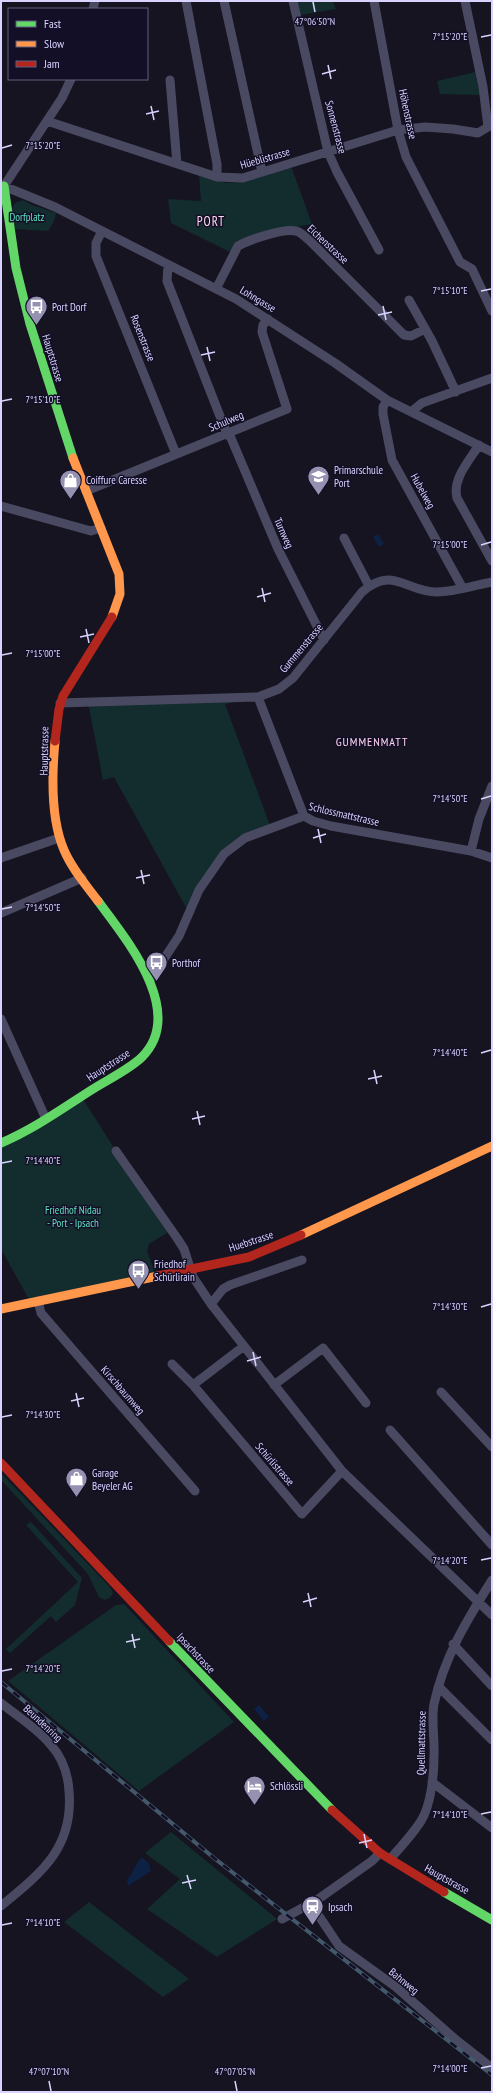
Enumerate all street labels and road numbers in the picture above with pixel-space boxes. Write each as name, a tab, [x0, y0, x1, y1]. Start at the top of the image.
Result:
street label: Höhenstrasse	[396, 88, 420, 141]
street label: Sonnenstrasse	[322, 99, 350, 156]
street label: Hüeblistrasse	[239, 144, 292, 172]
street label: Eichenstrasse	[304, 221, 352, 267]
street label: Lohngasse	[237, 283, 279, 315]
street label: Rosenstrasse	[127, 313, 159, 364]
street label: Hauptstrasse	[39, 333, 67, 384]
street label: Schulweg	[207, 407, 246, 435]
street label: Hubelweg	[408, 471, 438, 511]
street label: Turnweg	[271, 515, 297, 551]
street label: Gummenstrasse	[276, 620, 326, 675]
street label: Hauptstrasse	[37, 726, 51, 776]
street label: Schlossmattstrasse	[307, 799, 381, 829]
street label: Hauptstrasse	[84, 1046, 133, 1084]
street label: Huebstrasse	[227, 1227, 276, 1255]
street label: Kirschbaumweg	[98, 1363, 148, 1417]
street label: Schürlistrasse	[253, 1440, 298, 1489]
street label: Ipsachstrasse	[174, 1630, 219, 1677]
street label: Beundenring	[21, 1701, 66, 1745]
street label: Quellmattstrasse	[413, 1710, 429, 1775]
street label: Hauptstrasse	[422, 1861, 472, 1897]
street label: Bahnweg	[386, 1965, 422, 1998]

